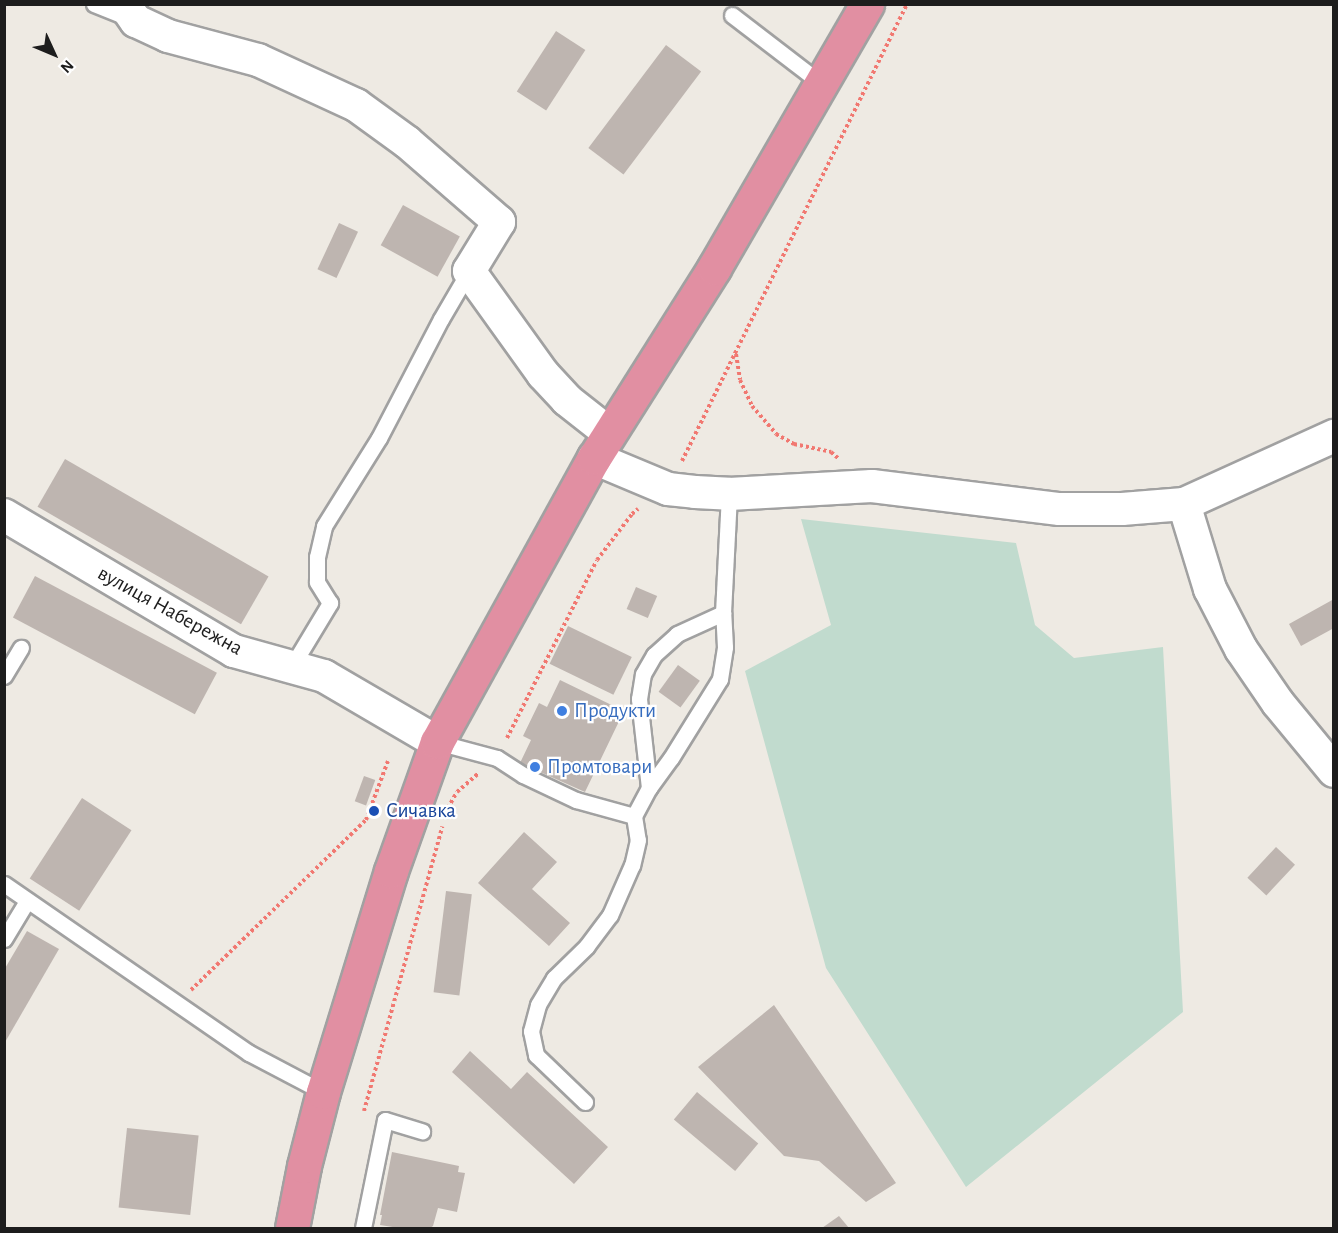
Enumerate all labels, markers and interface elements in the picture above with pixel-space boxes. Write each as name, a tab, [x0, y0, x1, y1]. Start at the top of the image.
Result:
north arrow	[24, 24, 84, 84]
text: N	[57, 57, 77, 76]
street label: вулиця Набережна	[93, 561, 247, 661]
place label: Продукти	[574, 698, 656, 724]
marker: Продукти	[555, 704, 569, 718]
place label: Промтовари	[547, 754, 652, 780]
marker: Промтовари	[528, 760, 542, 774]
place label: Сичавка	[386, 798, 456, 824]
marker: Сичавка	[367, 804, 381, 818]

